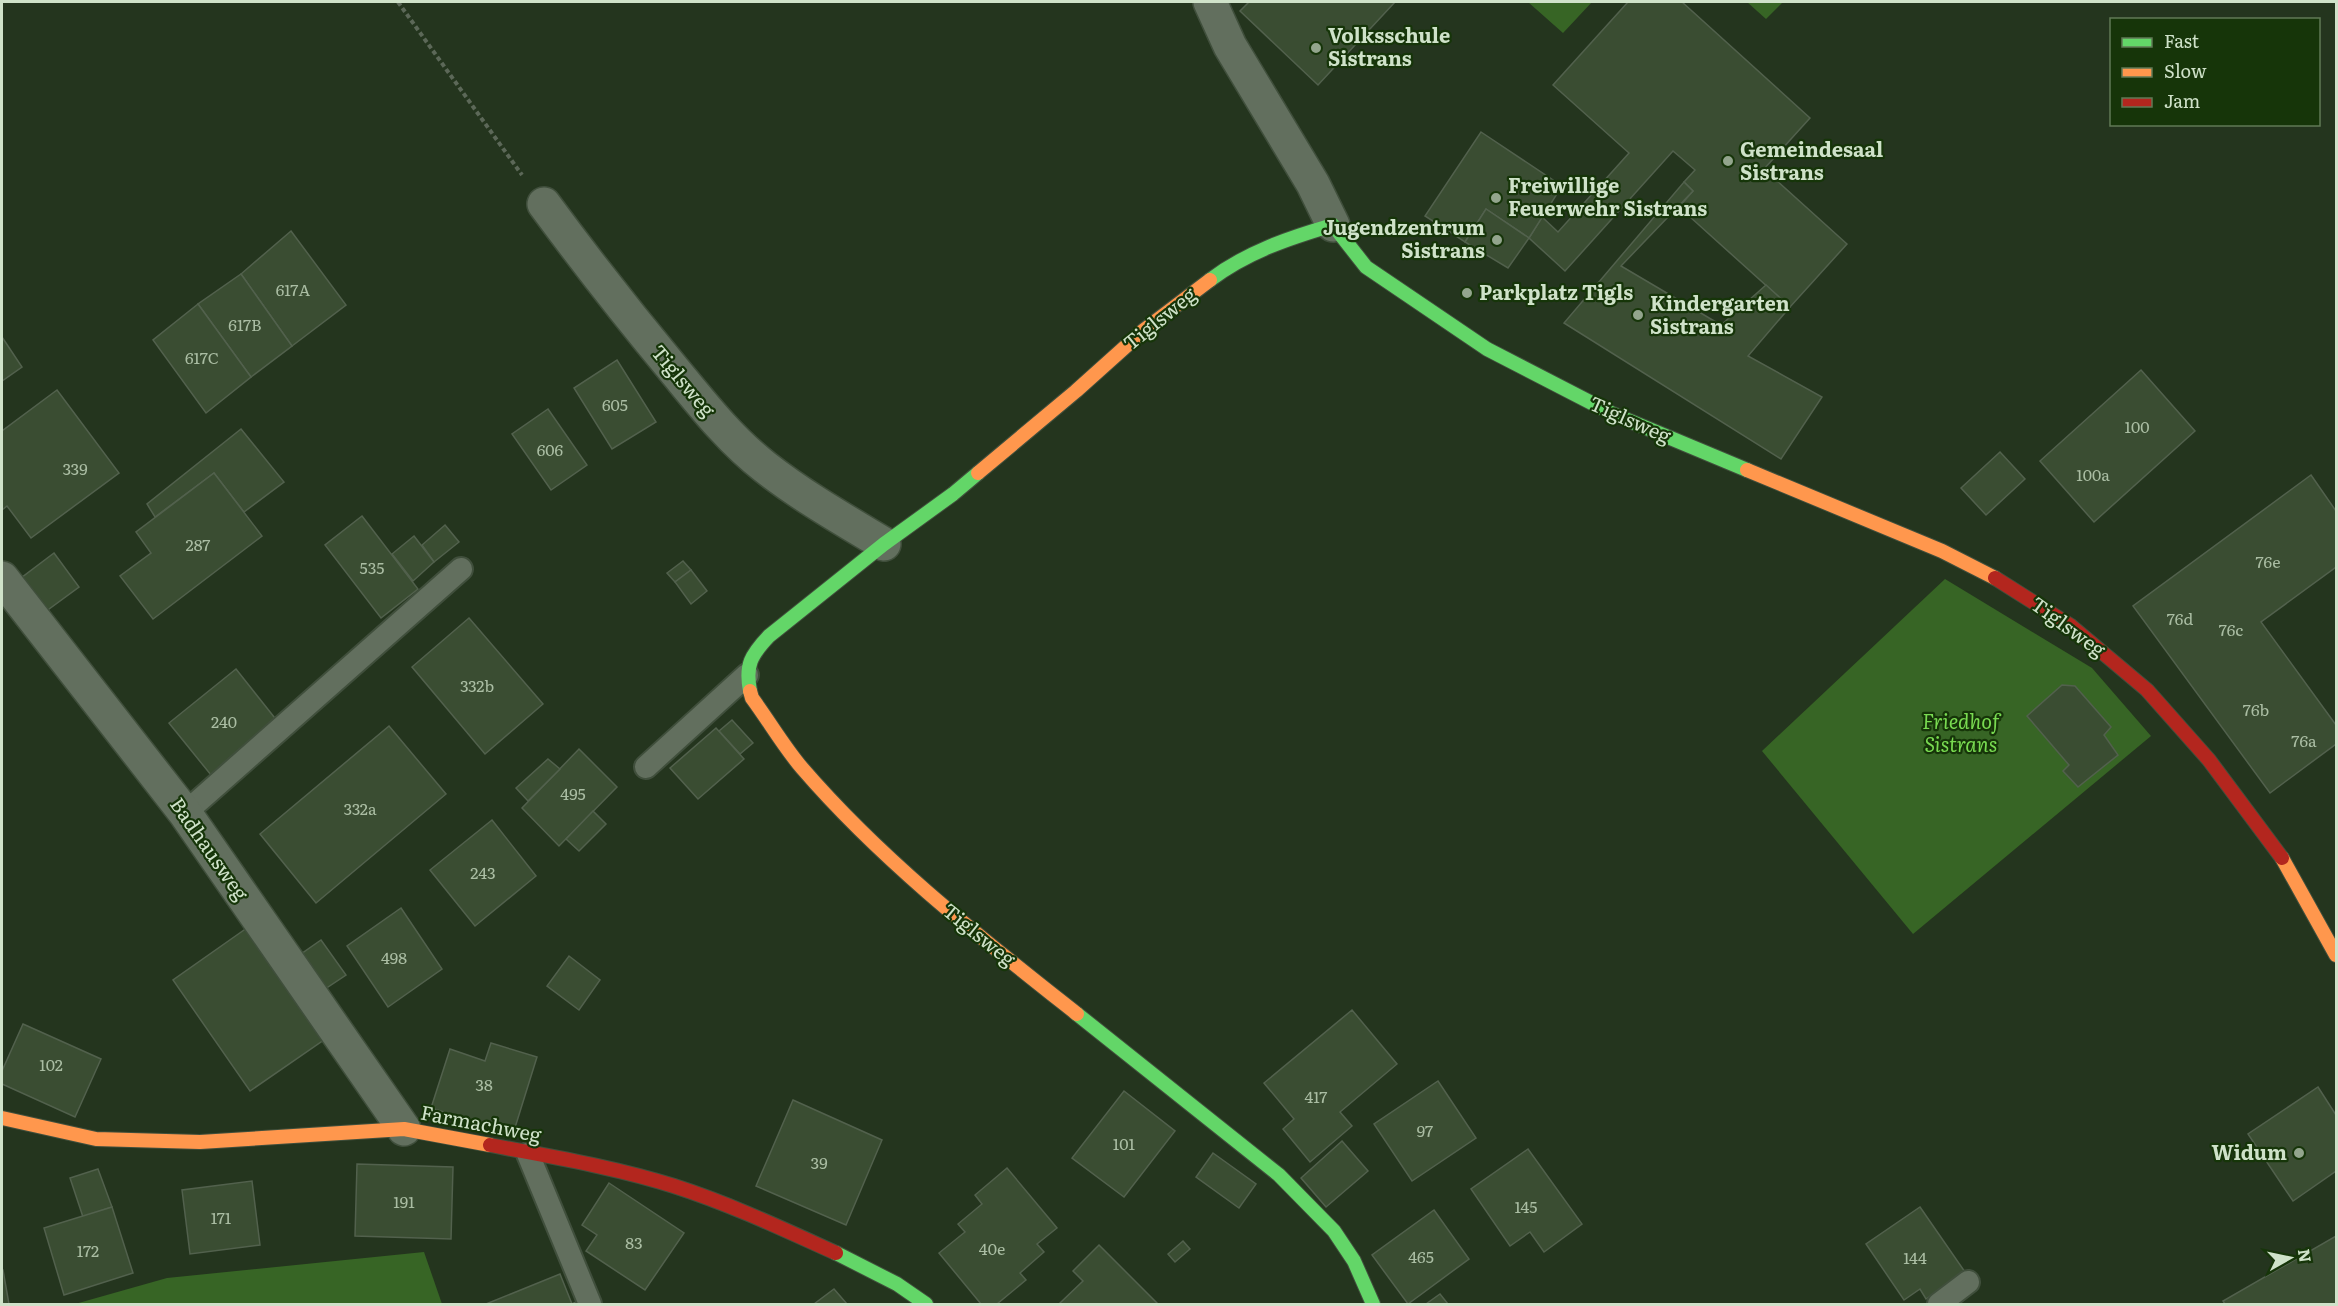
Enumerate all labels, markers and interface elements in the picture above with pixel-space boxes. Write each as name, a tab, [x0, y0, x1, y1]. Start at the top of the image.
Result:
legend	[2110, 18, 2320, 126]
place label: Volksschule Sistrans	[1328, 19, 1450, 72]
text: Fast	[2164, 27, 2200, 54]
marker: Volksschule Sistrans	[1309, 41, 1323, 55]
text: Slow	[2164, 57, 2207, 84]
text: Jam	[2164, 87, 2200, 114]
place label: Gemeindesaal Sistrans	[1740, 133, 1883, 186]
marker: Gemeindesaal Sistrans	[1721, 154, 1735, 168]
place label: Freiwillige Feuerwehr Sistrans	[1508, 169, 1707, 222]
marker: Freiwillige Feuerwehr Sistrans	[1489, 191, 1503, 205]
place label: Jugendzentrum Sistrans	[1323, 211, 1485, 264]
marker: Jugendzentrum Sistrans	[1490, 233, 1504, 247]
place label: Parkplatz Tigls	[1479, 276, 1633, 306]
house number: 617A	[276, 277, 310, 301]
street label: Tiglsweg	[1116, 278, 1202, 356]
marker: Parkplatz Tigls	[1460, 286, 1474, 300]
place label: Kindergarten Sistrans	[1650, 287, 1790, 340]
marker: Kindergarten Sistrans	[1631, 308, 1645, 322]
house number: 617B	[228, 312, 262, 336]
street label: Tiglsweg	[645, 337, 724, 423]
house number: 617C	[185, 345, 219, 369]
street label: Tiglsweg	[1585, 387, 1677, 450]
house number: 605	[602, 392, 628, 416]
house number: 100	[2124, 414, 2150, 438]
house number: 606	[537, 437, 564, 461]
house number: 339	[62, 456, 88, 480]
house number: 100a	[2076, 462, 2110, 486]
house number: 287	[186, 532, 210, 556]
house number: 76e	[2255, 549, 2281, 573]
house number: 535	[360, 555, 384, 579]
street label: Tiglsweg	[2025, 588, 2114, 663]
house number: 76d	[2167, 606, 2193, 630]
house number: 76c	[2219, 617, 2243, 641]
house number: 332b	[460, 673, 494, 697]
house number: 76b	[2243, 697, 2269, 721]
park label: Friedhof Sistrans	[1922, 705, 2002, 758]
house number: 240	[211, 709, 237, 733]
house number: 76a	[2291, 728, 2317, 752]
house number: 495	[560, 781, 586, 805]
street label: Badhausweg	[164, 790, 258, 906]
house number: 332a	[343, 796, 377, 820]
house number: 243	[470, 860, 496, 884]
street label: Tiglsweg	[937, 895, 1024, 973]
house number: 498	[381, 945, 407, 969]
house number: 102	[39, 1052, 63, 1076]
house number: 38	[475, 1072, 493, 1096]
house number: 417	[1305, 1084, 1327, 1108]
street label: Farmachweg	[418, 1096, 545, 1149]
house number: 97	[1417, 1118, 1433, 1142]
house number: 101	[1113, 1131, 1136, 1155]
place label: Widum	[2211, 1136, 2287, 1166]
marker: Widum	[2292, 1146, 2306, 1160]
house number: 39	[810, 1150, 828, 1174]
house number: 191	[393, 1189, 415, 1213]
house number: 145	[1515, 1194, 1537, 1218]
house number: 171	[211, 1205, 232, 1229]
north arrow	[2260, 1228, 2320, 1288]
house number: 83	[625, 1230, 643, 1254]
house number: 40e	[979, 1236, 1005, 1260]
house number: 172	[77, 1238, 99, 1262]
house number: 465	[1408, 1244, 1434, 1268]
house number: 144	[1903, 1245, 1927, 1269]
text: N	[2293, 1247, 2319, 1264]

